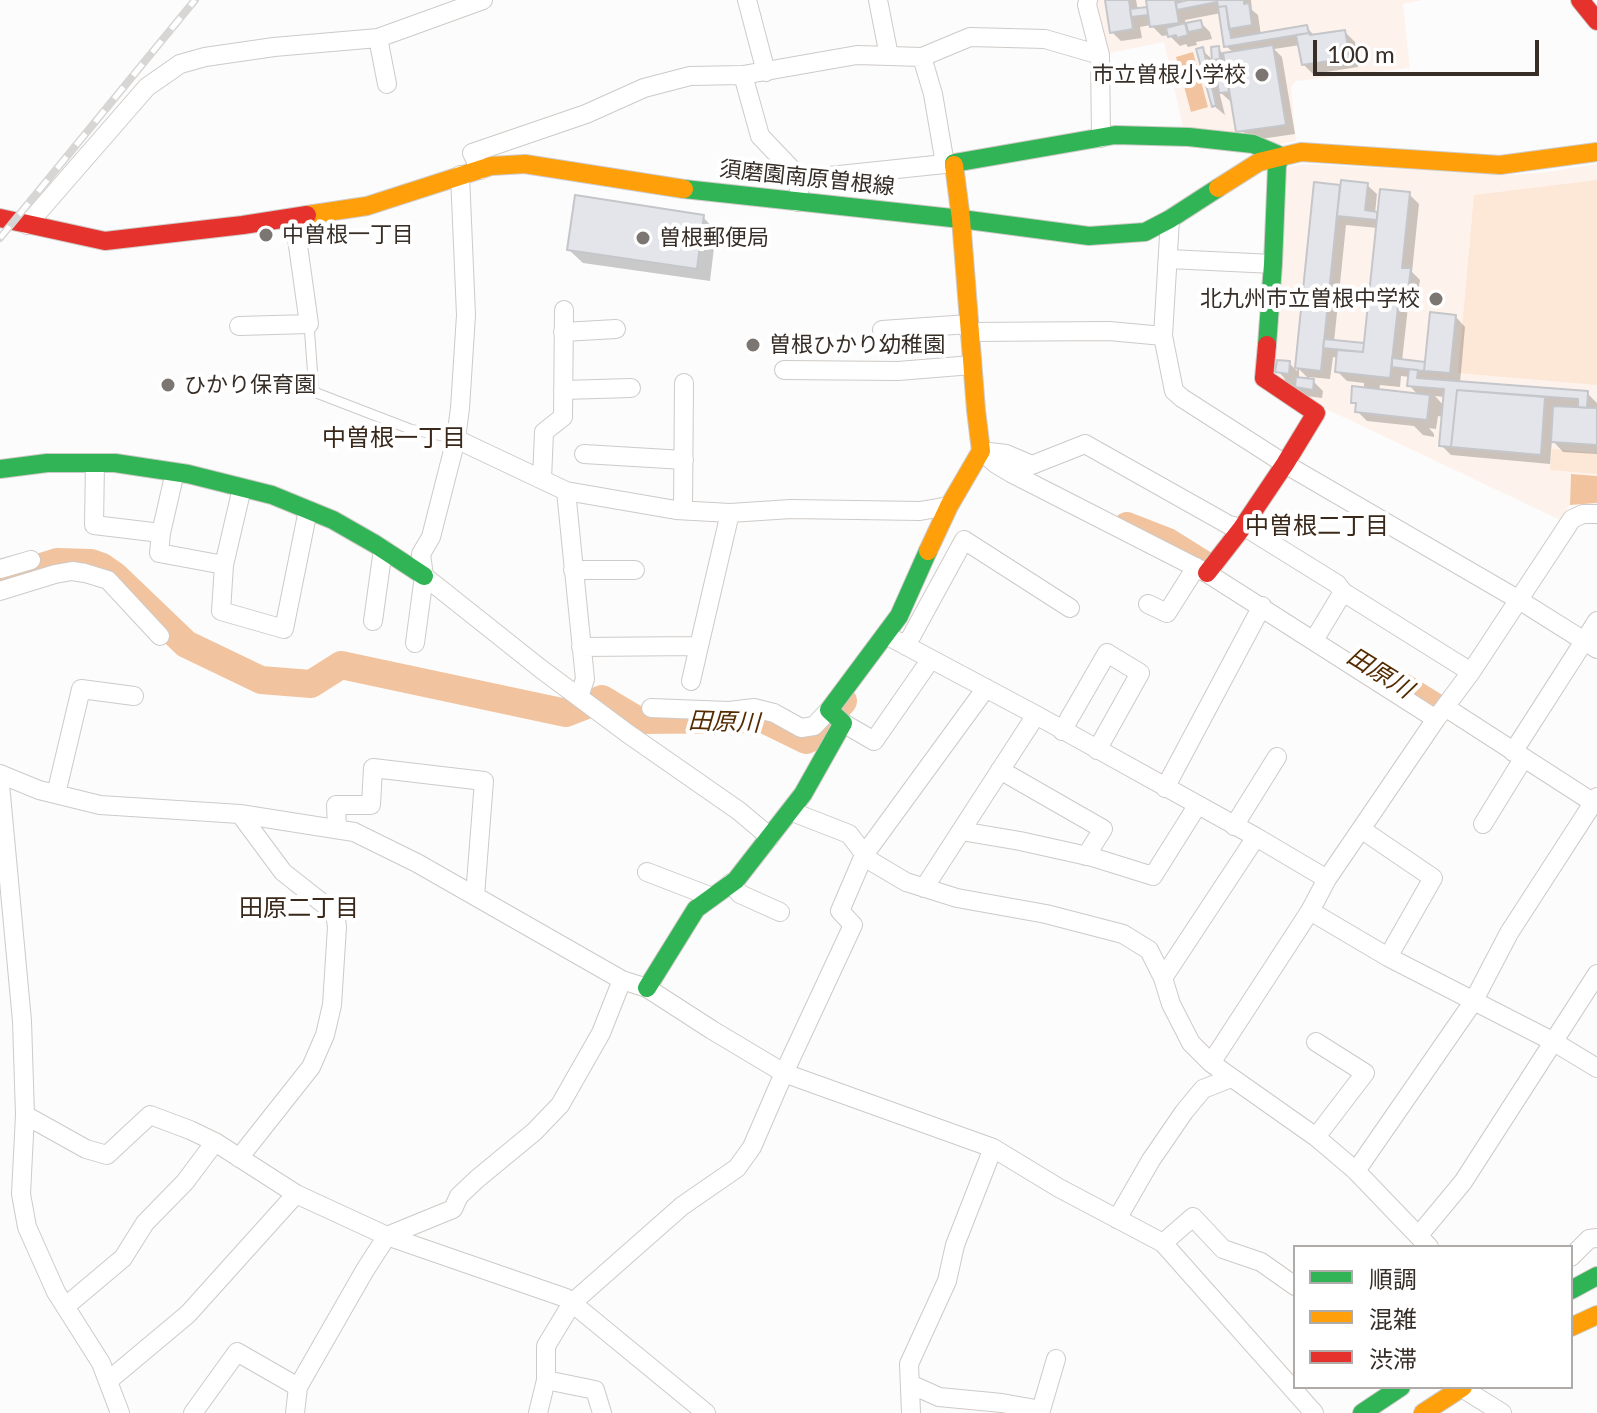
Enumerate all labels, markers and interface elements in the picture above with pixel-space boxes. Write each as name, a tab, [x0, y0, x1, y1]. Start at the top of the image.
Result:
scale bar	[1317, 24, 1543, 74]
text: 100 m	[1327, 39, 1395, 68]
place label: 市立曽根小学校	[1092, 62, 1246, 88]
marker: 市立曽根小学校	[1253, 66, 1271, 84]
street label: 須磨園南原曽根線	[718, 156, 896, 200]
place label: 中曽根一丁目	[282, 222, 414, 248]
place label: 曽根郵便局	[659, 225, 769, 251]
marker: 中曽根一丁目	[257, 226, 275, 244]
marker: 曽根郵便局	[634, 229, 652, 247]
place label: 北九州市立曽根中学校	[1200, 286, 1420, 312]
marker: 北九州市立曽根中学校	[1427, 290, 1445, 308]
place label: 曽根ひかり幼稚園	[769, 332, 945, 358]
marker: 曽根ひかり幼稚園	[744, 336, 762, 354]
place label: ひかり保育園	[184, 372, 316, 398]
marker: ひかり保育園	[159, 376, 177, 394]
district label: 中曽根一丁目	[322, 424, 466, 452]
district label: 中曽根二丁目	[1245, 512, 1389, 540]
water label: 田原川	[1342, 642, 1418, 704]
water label: 田原川	[688, 706, 760, 738]
district label: 田原二丁目	[239, 894, 359, 922]
legend	[1293, 1245, 1573, 1389]
text: 順調	[1369, 1264, 1417, 1293]
text: 混雑	[1369, 1304, 1417, 1333]
text: 渋滞	[1369, 1344, 1417, 1373]

